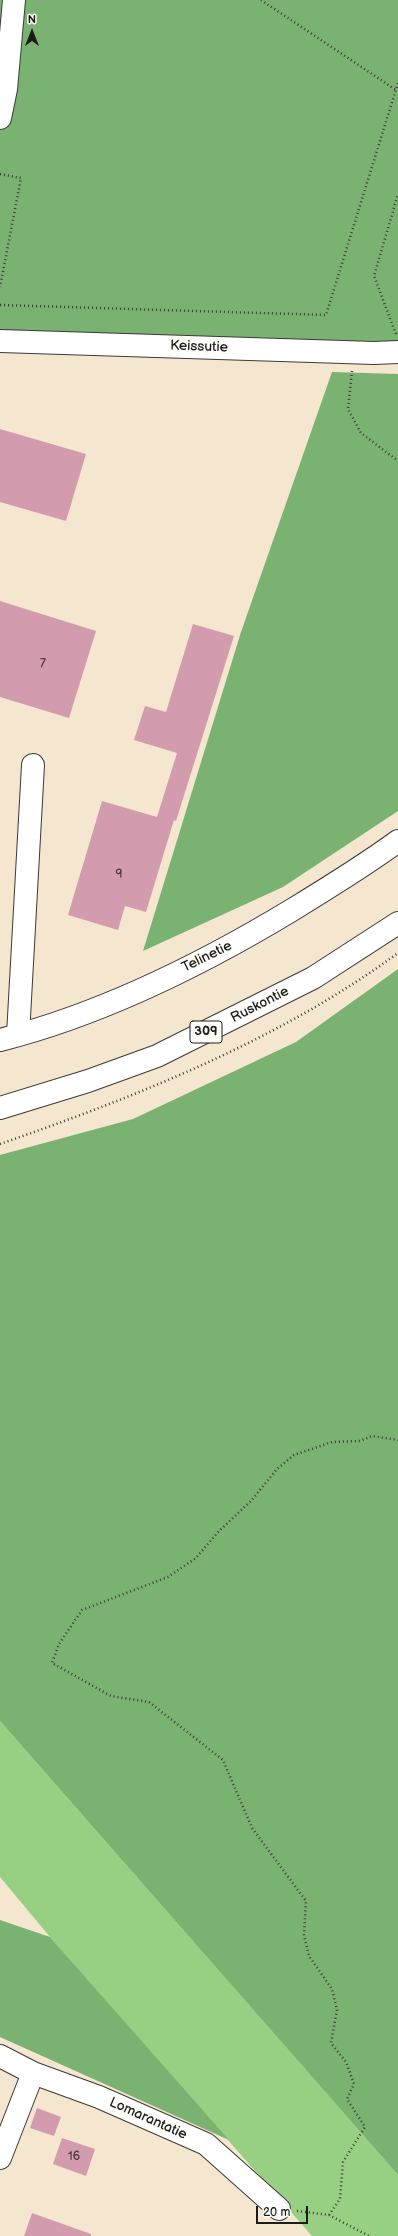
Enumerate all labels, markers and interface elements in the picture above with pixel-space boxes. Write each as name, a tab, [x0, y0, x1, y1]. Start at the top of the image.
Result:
north arrow	[12, 12, 52, 52]
text: N	[28, 13, 36, 26]
street label: Keissutie	[170, 338, 228, 356]
house number: 7	[40, 657, 46, 671]
house number: 9	[116, 868, 122, 882]
street label: Telinetie	[179, 938, 235, 976]
street label: Ruskontie	[228, 983, 292, 1027]
road number: 309	[190, 1021, 222, 1043]
street label: Lomarantatie	[107, 2094, 189, 2144]
house number: 16	[68, 2150, 80, 2164]
scale bar	[258, 2198, 310, 2224]
text: 20 m	[263, 2205, 290, 2220]

